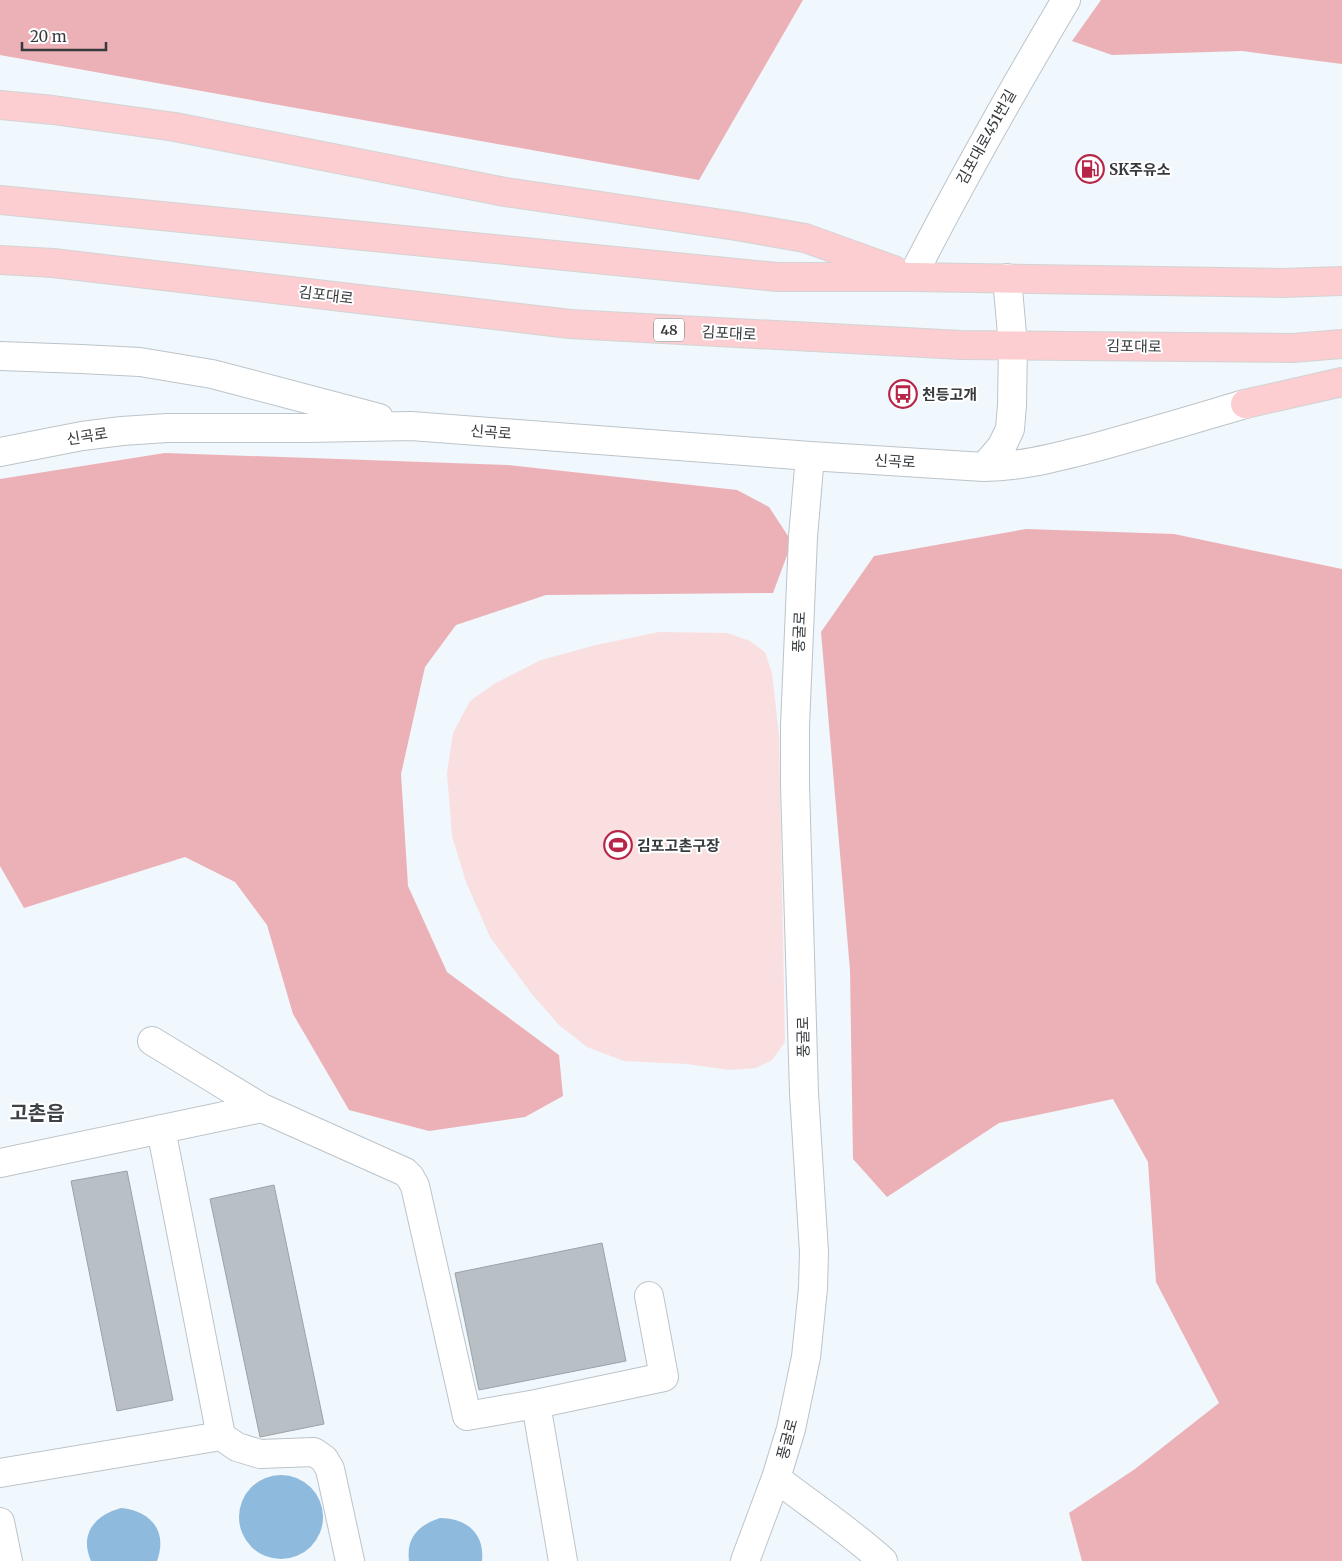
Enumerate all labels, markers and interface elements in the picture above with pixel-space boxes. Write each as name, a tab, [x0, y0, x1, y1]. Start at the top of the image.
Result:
scale bar	[22, 20, 106, 52]
text: 20 m	[30, 27, 67, 46]
street label: 김포대로451번길	[952, 86, 1020, 188]
fuel station icon: SK주유소	[1075, 154, 1105, 184]
place label: SK주유소	[1109, 160, 1171, 179]
street label: 김포대로	[297, 282, 355, 308]
road number: 48	[654, 318, 684, 342]
street label: 김포대로	[701, 322, 757, 344]
street label: 김포대로	[1106, 336, 1162, 356]
bus stop icon: 천등고개	[888, 379, 918, 409]
place label: 천등고개	[922, 385, 977, 404]
street label: 신곡로	[470, 421, 512, 443]
street label: 신곡로	[65, 423, 109, 449]
street label: 신곡로	[874, 450, 916, 472]
street label: 풍굴로	[789, 611, 809, 653]
sports icon: 김포고촌구장	[603, 830, 633, 860]
place label: 김포고촌구장	[637, 836, 720, 855]
street label: 풍굴로	[793, 1016, 813, 1058]
district label: 고촌읍	[9, 1100, 65, 1125]
street label: 풍굴로	[772, 1417, 802, 1461]

